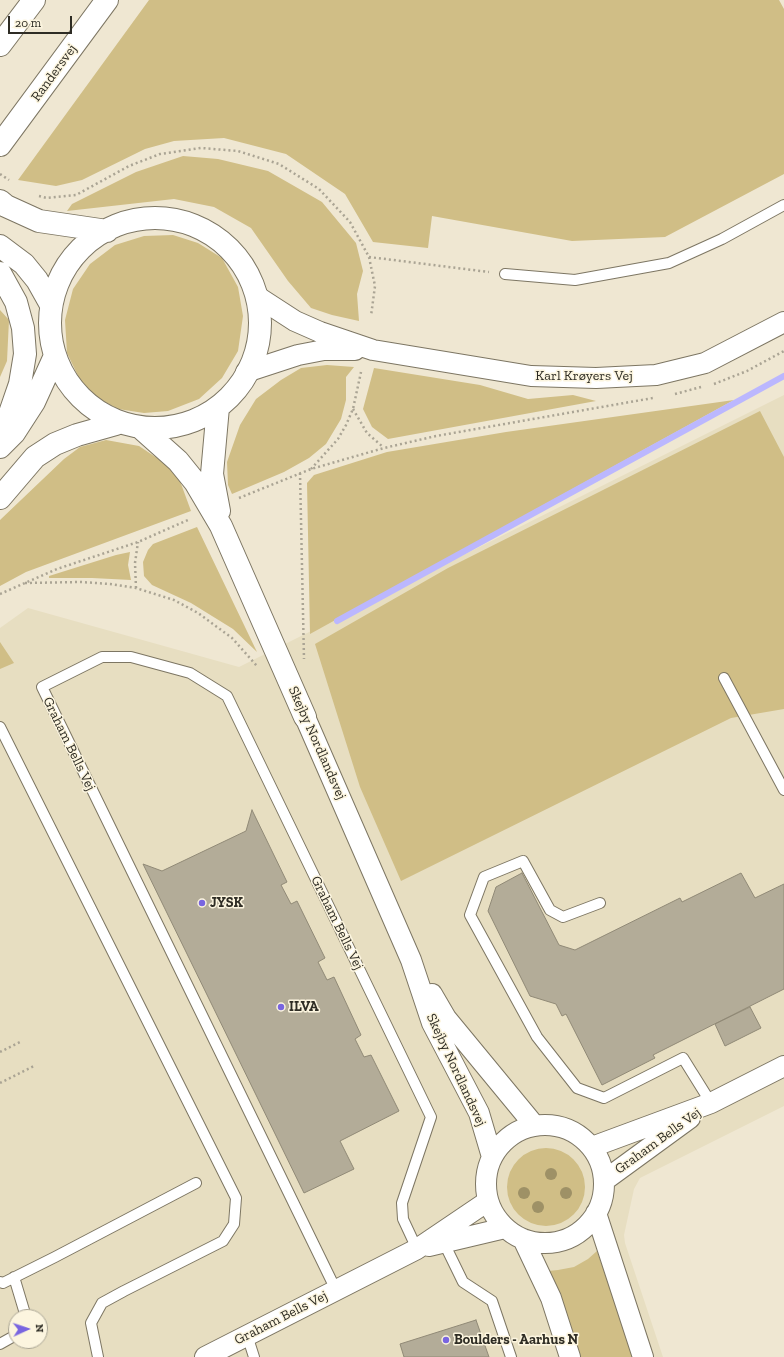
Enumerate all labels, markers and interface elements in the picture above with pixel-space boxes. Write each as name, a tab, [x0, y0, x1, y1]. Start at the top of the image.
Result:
scale bar	[10, 8, 74, 34]
text: 20 m	[15, 16, 41, 30]
street label: Randersvej	[28, 41, 80, 105]
street label: Karl Krøyers Vej	[535, 368, 633, 384]
street label: Skejby Nordlandsvej	[284, 684, 350, 802]
street label: Graham Bells Vej	[39, 694, 99, 794]
street label: Graham Bells Vej	[307, 873, 367, 973]
place label: JYSK	[210, 895, 243, 911]
marker: JYSK	[197, 898, 207, 908]
place label: ILVA	[289, 999, 319, 1015]
marker: ILVA	[276, 1002, 286, 1012]
street label: Skejby Nordlandsvej	[423, 1011, 489, 1129]
street label: Graham Bells Vej	[612, 1104, 704, 1178]
street label: Graham Bells Vej	[232, 1287, 330, 1349]
north arrow	[8, 1309, 48, 1349]
text: N	[33, 1324, 46, 1333]
place label: Boulders - Aarhus N	[454, 1332, 578, 1348]
marker: Boulders - Aarhus N	[441, 1335, 451, 1345]

